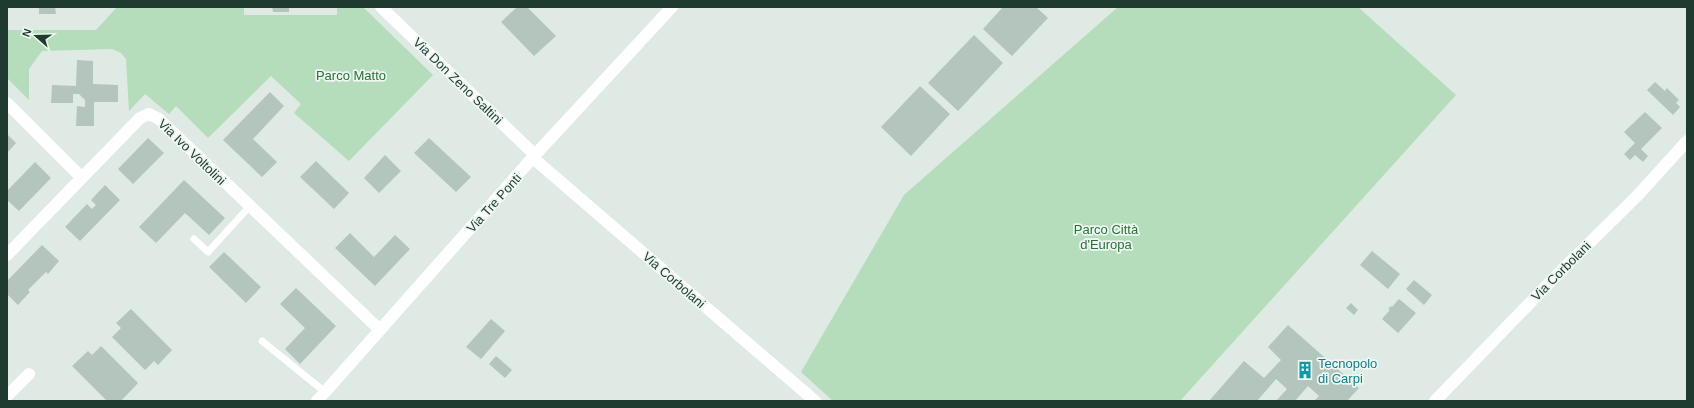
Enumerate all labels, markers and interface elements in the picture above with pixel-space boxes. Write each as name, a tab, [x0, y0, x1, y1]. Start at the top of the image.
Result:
north arrow	[16, 16, 56, 56]
text: N	[20, 27, 34, 38]
street label: Via Don Zeno Saltini	[410, 35, 506, 128]
park label: Parco Matto	[316, 68, 386, 83]
street label: Via Ivo Voltolini	[155, 116, 229, 188]
street label: Via Tre Ponti	[464, 170, 524, 236]
park label: Parco Città d'Europa	[1074, 222, 1139, 252]
street label: Via Corbolani	[1528, 238, 1594, 304]
street label: Via Corbolani	[640, 249, 708, 311]
place label: Tecnopolo di Carpi	[1318, 356, 1377, 386]
building icon: Tecnopolo di Carpi	[1295, 360, 1315, 380]

